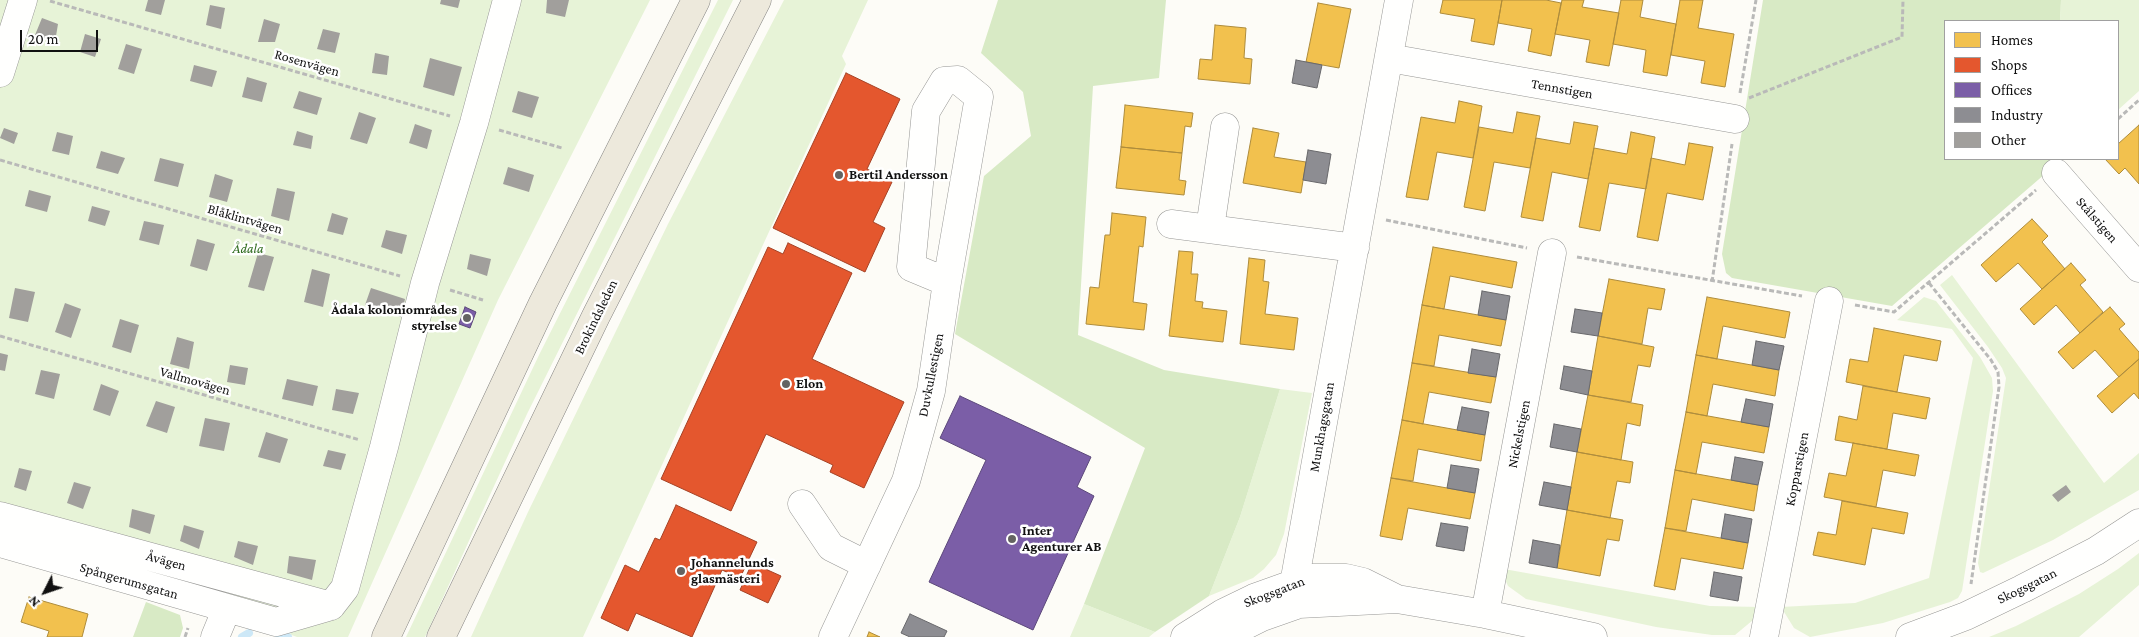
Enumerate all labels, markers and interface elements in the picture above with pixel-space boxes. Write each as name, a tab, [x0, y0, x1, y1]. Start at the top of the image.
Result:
scale bar	[22, 20, 100, 52]
legend	[1944, 20, 2119, 160]
text: 20 m	[28, 31, 59, 47]
text: Homes	[1991, 32, 2033, 48]
street label: Rosenvägen	[273, 46, 341, 80]
text: Shops	[1991, 57, 2027, 73]
street label: Tennstigen	[1530, 75, 1594, 103]
text: Offices	[1991, 82, 2032, 98]
text: Industry	[1991, 107, 2043, 123]
text: Other	[1991, 132, 2026, 148]
place label: Bertil Andersson	[849, 167, 948, 183]
marker: Bertil Andersson	[833, 169, 845, 181]
street label: Stålstigen	[2072, 194, 2122, 246]
street label: Blåklintvägen	[206, 200, 284, 238]
park label: Ådala	[232, 241, 264, 257]
street label: Brokindsleden	[571, 277, 621, 357]
place label: Ådala koloniområdes styrelse	[331, 302, 457, 334]
marker: Ådala koloniområdes styrelse	[461, 312, 473, 324]
street label: Duvkullestigen	[915, 332, 947, 418]
street label: Vallmovägen	[158, 363, 232, 399]
place label: Elon	[796, 376, 823, 392]
marker: Elon	[780, 378, 792, 390]
street label: Munkhagsgatan	[1306, 381, 1338, 473]
street label: Nickelstigen	[1504, 398, 1534, 470]
street label: Kopparstigen	[1782, 431, 1812, 507]
place label: Inter Agenturer AB	[1022, 523, 1101, 556]
marker: Inter Agenturer AB	[1006, 533, 1018, 545]
street label: Åvägen	[144, 548, 188, 574]
place label: Johannelunds glasmästeri	[691, 555, 774, 588]
street label: Spångerumsgatan	[78, 559, 180, 603]
street label: Skogsgatan	[1995, 564, 2059, 608]
marker: Johannelunds glasmästeri	[675, 565, 687, 577]
north arrow	[20, 567, 70, 617]
street label: Skogsgatan	[1241, 573, 1307, 611]
text: N	[25, 593, 43, 611]

